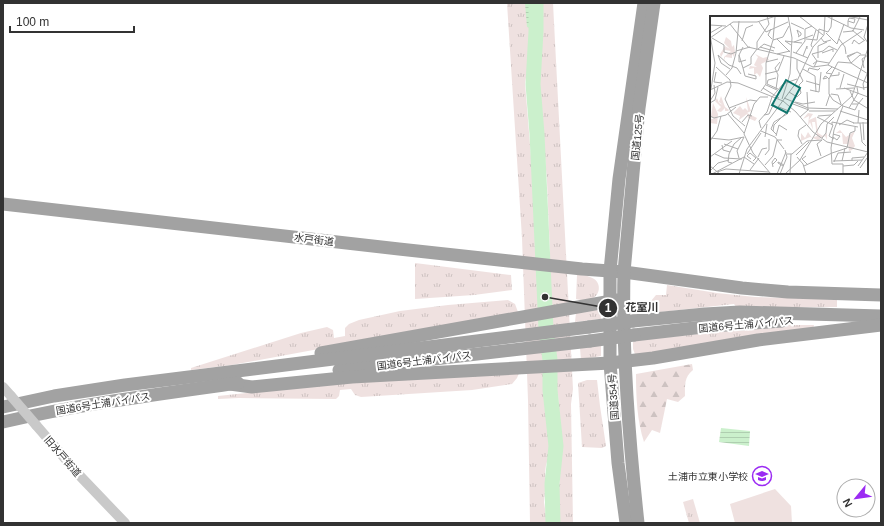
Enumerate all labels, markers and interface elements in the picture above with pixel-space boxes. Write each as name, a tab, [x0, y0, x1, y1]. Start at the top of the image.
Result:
scale bar	[10, 8, 134, 34]
text: 100 m	[16, 15, 49, 29]
inset map	[710, 16, 868, 174]
street label: 国道125号	[630, 113, 645, 161]
street label: 水戸街道	[293, 232, 334, 247]
callout: 花室川	[598, 296, 667, 319]
text: 1	[605, 301, 612, 315]
text: 花室川	[626, 301, 659, 313]
street label: 国道6号土浦バイパス	[698, 315, 794, 334]
street label: 国道6号土浦バイパス	[376, 349, 472, 372]
street label: 国道354号	[606, 373, 621, 421]
street label: 国道6号土浦バイパス	[55, 391, 151, 416]
street label: 旧水戸街道	[42, 434, 83, 479]
school or university icon: 土浦市立東小学校	[751, 465, 773, 487]
place label: 土浦市立東小学校	[668, 471, 748, 482]
north arrow	[836, 478, 876, 518]
text: N	[840, 496, 854, 509]

